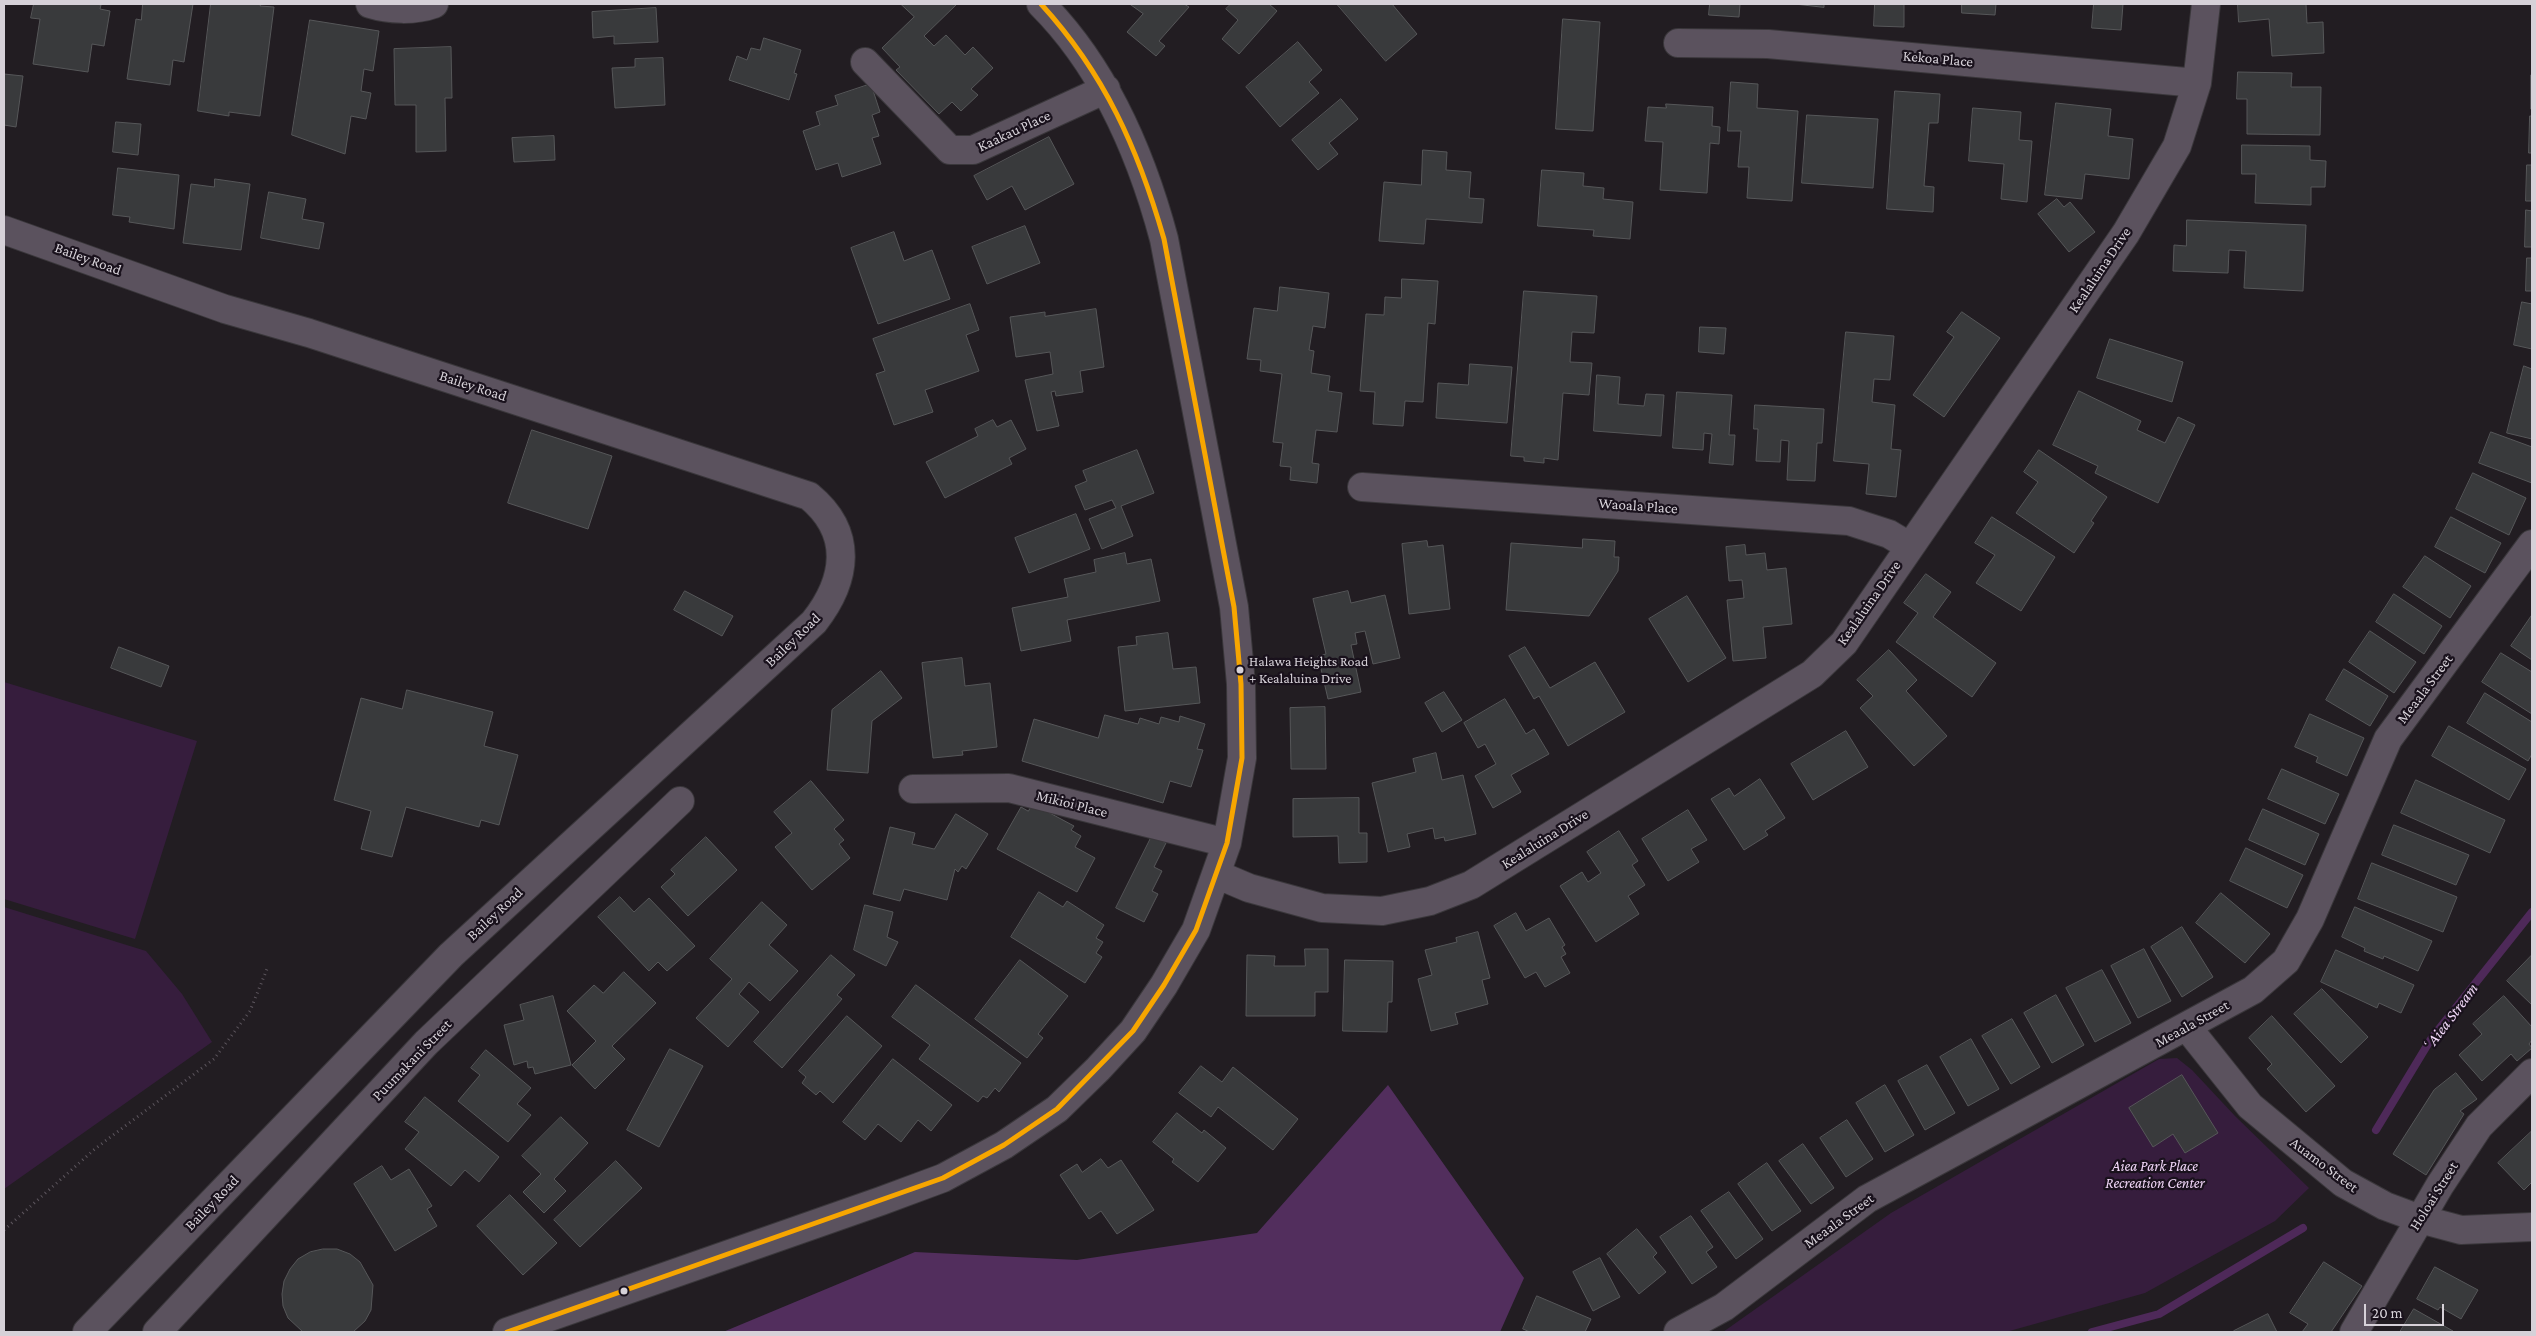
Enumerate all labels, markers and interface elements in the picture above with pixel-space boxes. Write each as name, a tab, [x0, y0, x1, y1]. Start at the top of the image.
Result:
street label: Kekoa Place	[1902, 47, 1974, 71]
street label: Kaakau Place	[975, 106, 1053, 156]
street label: Kealaluina Drive	[2065, 224, 2135, 316]
street label: Bailey Road	[52, 239, 124, 279]
street label: Bailey Road	[437, 367, 509, 405]
street label: Waoala Place	[1598, 494, 1678, 518]
street label: Kealaluina Drive	[1833, 557, 1905, 649]
street label: Bailey Road	[762, 609, 824, 671]
street label: Meaala Street	[2393, 651, 2457, 727]
place label: Halawa Heights Road + Kealaluina Drive	[1249, 654, 1368, 686]
marker: Halawa Heights Road + Kealaluina Drive	[1235, 665, 1245, 675]
street label: Mikioi Place	[1035, 786, 1109, 822]
street label: Kealaluina Drive	[1498, 805, 1592, 873]
street label: Bailey Road	[463, 884, 527, 944]
water label: ʻAiea Stream	[2418, 979, 2482, 1057]
street label: Meaala Street	[2152, 996, 2232, 1052]
street label: Puumakani Street	[369, 1015, 455, 1105]
street label: Auamo Street	[2286, 1134, 2362, 1196]
park label: Aiea Park Place Recreation Center	[2105, 1157, 2205, 1192]
street label: Holoai Street	[2406, 1158, 2462, 1234]
street label: Bailey Road	[181, 1172, 243, 1234]
street label: Meaala Street	[1801, 1190, 1877, 1252]
unlabelled marker	[619, 1286, 629, 1296]
scale bar	[2366, 1294, 2446, 1326]
text: 20 m	[2372, 1305, 2403, 1321]

